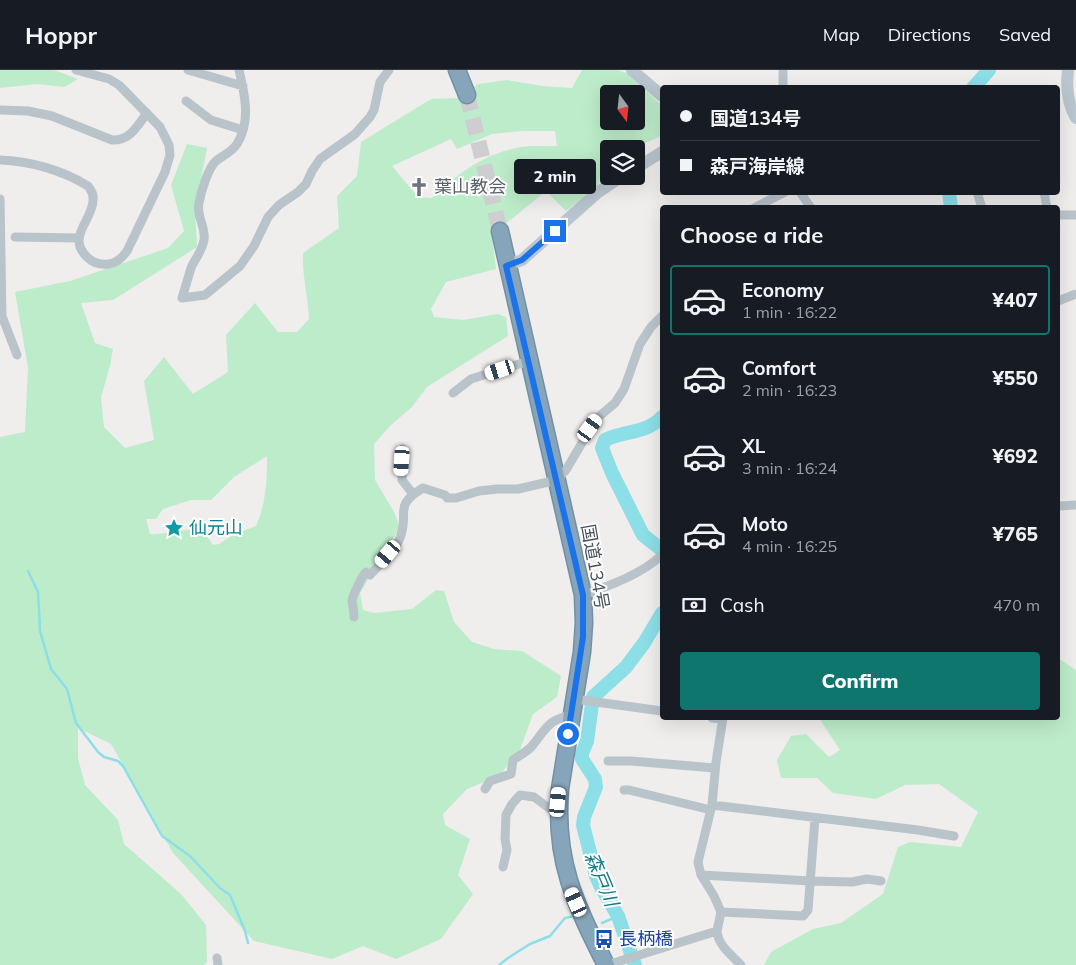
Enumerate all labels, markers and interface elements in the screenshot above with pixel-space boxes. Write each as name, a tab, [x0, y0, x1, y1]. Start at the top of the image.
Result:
text: Hoppr	[25, 20, 97, 50]
text: Map	[823, 23, 860, 46]
text: Directions	[888, 23, 971, 46]
text: Saved	[999, 23, 1051, 46]
north arrow	[600, 85, 645, 130]
map controls	[600, 85, 645, 185]
text: 国道134号	[710, 106, 801, 130]
button: layers	[600, 140, 645, 185]
text: 森戸海岸線	[710, 154, 805, 178]
callout: 2 min	[514, 159, 596, 194]
text: 2 min	[534, 166, 576, 186]
place label: 葉山教会	[434, 175, 506, 198]
church icon: 葉山教会	[408, 176, 430, 198]
route end	[544, 220, 566, 242]
text: Choose a ride	[680, 221, 823, 249]
icon: car	[682, 278, 727, 323]
text: Economy	[742, 278, 824, 302]
text: ¥407	[992, 288, 1038, 312]
text: 1 min · 16:22	[742, 302, 837, 322]
icon: car	[682, 356, 727, 401]
text: Comfort	[742, 356, 816, 380]
car	[483, 358, 516, 382]
text: ¥550	[992, 366, 1038, 390]
text: 2 min · 16:23	[742, 380, 837, 400]
car	[575, 411, 604, 445]
icon: car	[682, 434, 727, 479]
text: XL	[742, 434, 765, 458]
text: ¥692	[992, 444, 1038, 468]
car	[393, 446, 410, 476]
text: 3 min · 16:24	[742, 458, 837, 478]
icon: car	[682, 512, 727, 557]
text: Moto	[742, 512, 788, 536]
place label: 仙元山	[189, 516, 243, 539]
place icon: 仙元山	[163, 517, 185, 539]
street label: 国道134号	[577, 522, 614, 611]
text: ¥765	[992, 522, 1038, 546]
text: 4 min · 16:25	[742, 536, 837, 556]
car	[372, 538, 403, 570]
icon: cash	[680, 591, 708, 619]
text: Cash	[720, 593, 765, 617]
text: 470 m	[993, 595, 1040, 615]
button: Confirm	[680, 652, 1040, 710]
route start	[557, 723, 579, 745]
car	[549, 786, 566, 818]
water label: 森戸川	[580, 848, 625, 912]
car	[563, 885, 588, 919]
place label: 長柄橋	[619, 927, 673, 950]
bus stop icon: 長柄橋	[593, 928, 615, 950]

